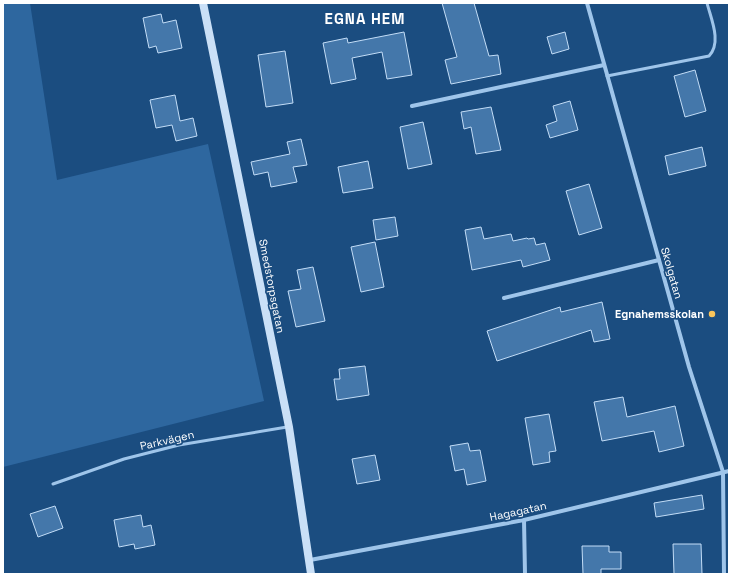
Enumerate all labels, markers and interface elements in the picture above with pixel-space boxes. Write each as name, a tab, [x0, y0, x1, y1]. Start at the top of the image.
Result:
district label: EGNA HEM	[325, 9, 405, 28]
street label: Smedstorpsgatan	[256, 238, 288, 334]
street label: Skolgatan	[658, 246, 686, 300]
place label: Egnahemsskolan	[615, 307, 704, 321]
marker: Egnahemsskolan	[707, 309, 717, 319]
street label: Parkvägen	[139, 427, 195, 453]
street label: Hagagatan	[488, 498, 548, 524]

